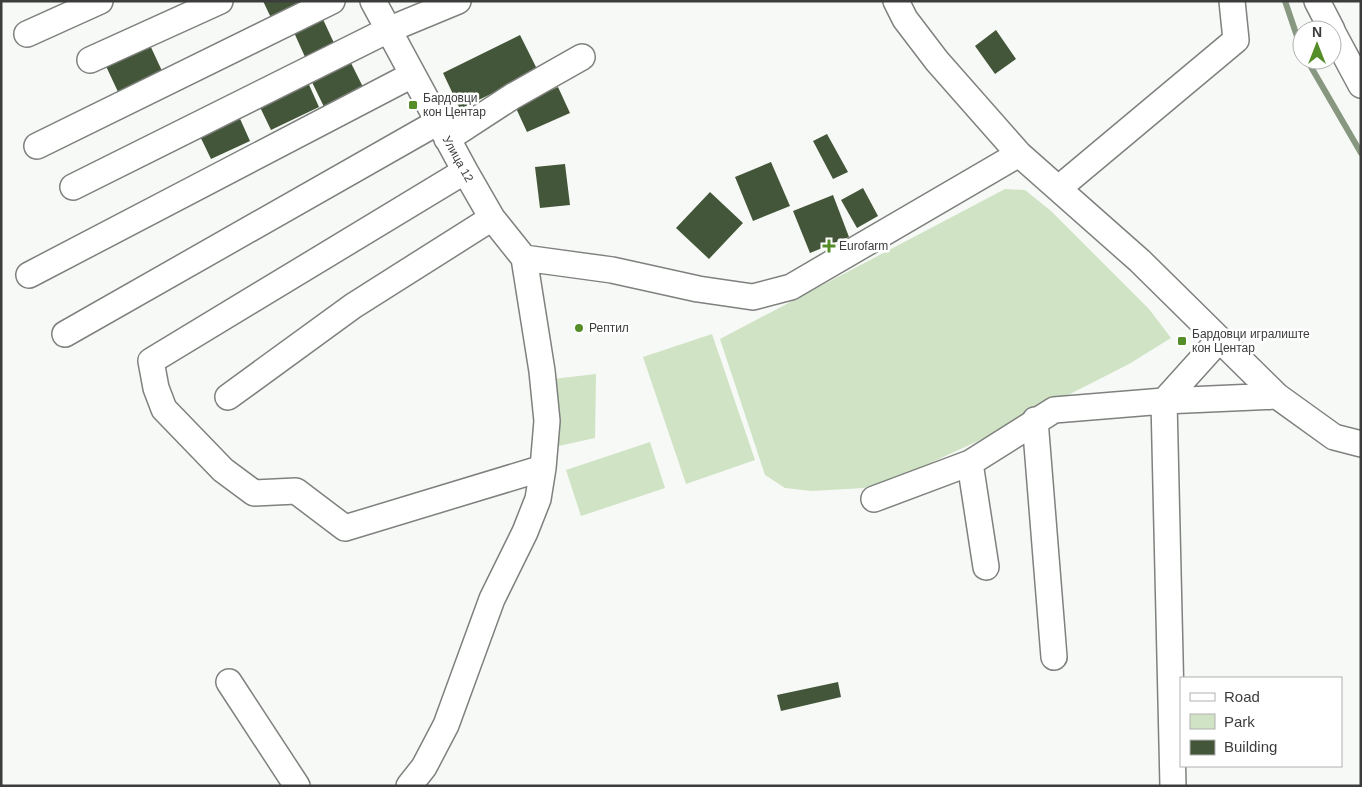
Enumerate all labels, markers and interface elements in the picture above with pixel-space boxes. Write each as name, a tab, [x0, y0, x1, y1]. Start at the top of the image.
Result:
north arrow	[1292, 20, 1342, 70]
text: N	[1312, 24, 1322, 40]
place label: Бардовци кон Центар	[423, 91, 486, 119]
marker: Бардовци кон Центар	[407, 99, 419, 111]
street label: Улица 12	[440, 133, 477, 185]
place label: Eurofarm	[839, 239, 888, 253]
marker: Eurofarm	[823, 240, 835, 252]
place label: Рептил	[589, 321, 629, 335]
marker: Рептил	[573, 322, 585, 334]
place label: Бардовци игралиште кон Центар	[1192, 327, 1310, 355]
marker: Бардовци игралиште кон Центар	[1176, 335, 1188, 347]
legend	[1180, 677, 1342, 767]
text: Road	[1224, 688, 1260, 705]
text: Park	[1224, 713, 1255, 730]
text: Building	[1224, 738, 1277, 755]

